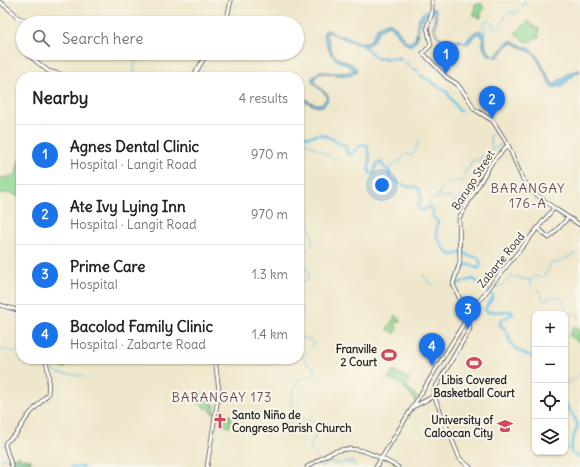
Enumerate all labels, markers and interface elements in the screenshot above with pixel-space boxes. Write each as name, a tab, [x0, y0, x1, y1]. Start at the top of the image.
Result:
search box	[16, 16, 304, 60]
icon: search	[30, 27, 52, 49]
text: Search here	[62, 29, 143, 48]
pin: 1	[433, 41, 459, 74]
pin: 2	[479, 86, 505, 119]
text: Nearby	[32, 87, 88, 109]
text: 4 results	[239, 90, 288, 107]
text: Agnes Dental Clinic	[70, 137, 199, 156]
text: 1	[42, 146, 48, 163]
text: 970 m	[251, 146, 288, 163]
street label: Barugo Street	[448, 147, 498, 213]
text: Hospital · Langit Road	[70, 156, 197, 173]
your location	[372, 175, 392, 195]
district label: BARANGAY 176-A	[491, 180, 565, 212]
text: Ate Ivy Lying Inn	[70, 197, 186, 216]
text: 2	[41, 206, 49, 223]
text: 970 m	[251, 206, 288, 223]
text: Hospital · Langit Road	[70, 216, 197, 233]
street label: Zabarte Road	[474, 229, 528, 290]
text: Prime Care	[70, 257, 145, 276]
text: 3	[41, 266, 49, 283]
text: 1.3 km	[252, 266, 288, 283]
text: Hospital	[70, 276, 118, 293]
pin: 3	[455, 296, 481, 329]
map controls	[532, 311, 568, 455]
button: +	[532, 311, 568, 347]
text: Bacolod Family Clinic	[70, 317, 213, 336]
text: 4	[41, 326, 49, 343]
text: 1.4 km	[252, 326, 288, 343]
pin: 4	[419, 333, 445, 366]
text: Hospital · Zabarte Road	[70, 336, 206, 353]
place label: Franville 2 Court	[336, 342, 377, 369]
sports icon: Franville 2 Court	[380, 346, 398, 364]
button: −	[532, 347, 568, 383]
sports icon: Libis Covered Basketball Court	[465, 354, 483, 372]
place label: Libis Covered Basketball Court	[433, 373, 515, 400]
button: locate	[532, 383, 568, 419]
district label: BARANGAY 173	[172, 389, 272, 406]
place label: Santo Niño de Congreso Parish Church	[232, 408, 352, 436]
church icon: Santo Niño de Congreso Parish Church	[211, 412, 229, 430]
place label: University of Caloocan City	[424, 413, 493, 441]
school or university icon: University of Caloocan City	[496, 417, 514, 435]
button: layers	[532, 419, 568, 455]

